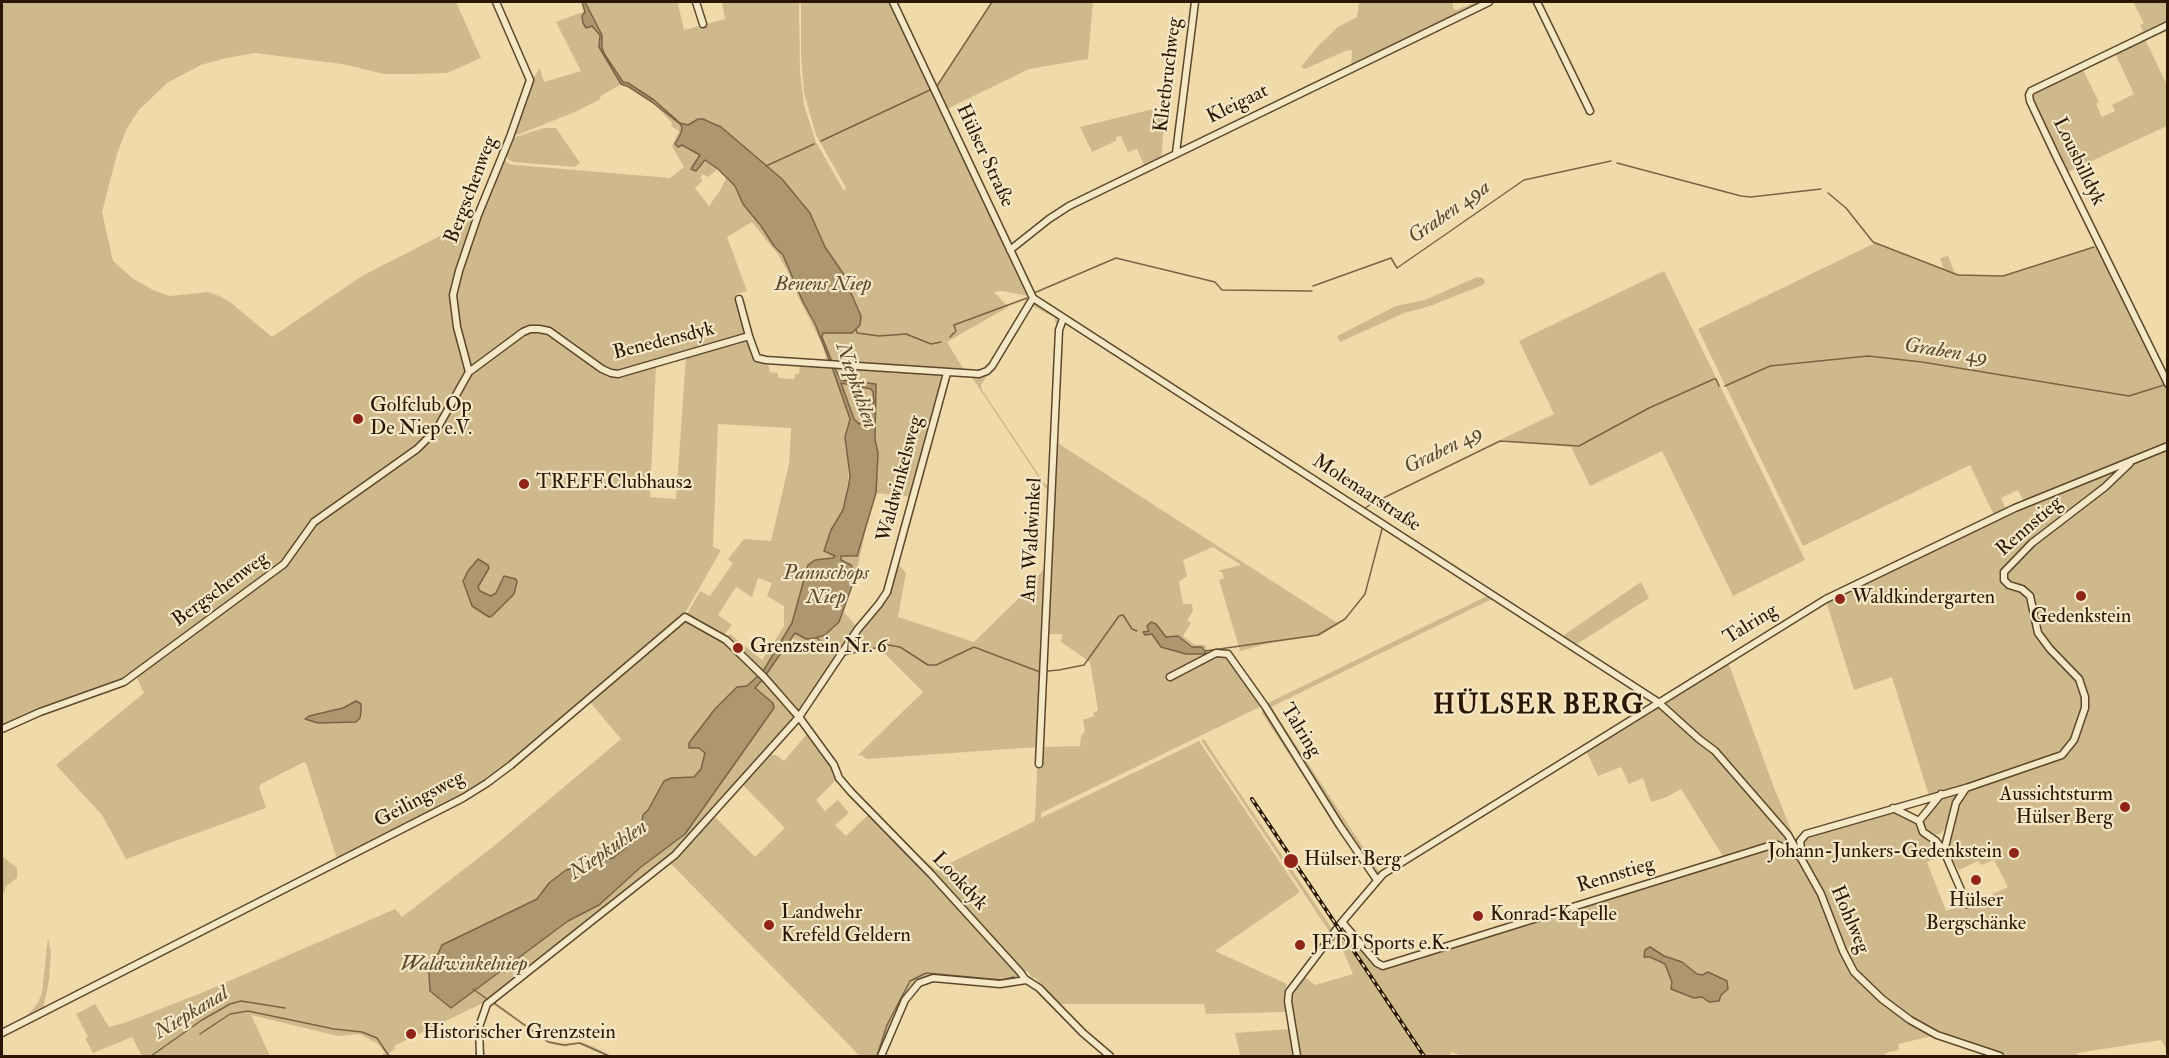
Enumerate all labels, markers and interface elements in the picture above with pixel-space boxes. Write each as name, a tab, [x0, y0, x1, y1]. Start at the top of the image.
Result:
street label: Klietbruchweg	[1150, 16, 1188, 134]
street label: Kleigaat	[1203, 80, 1273, 130]
street label: Hülser Straße	[950, 101, 1018, 211]
street label: Lousbilldyk	[2046, 114, 2110, 210]
street label: Bergschenweg	[441, 133, 503, 247]
water label: Graben 49a	[1404, 176, 1496, 250]
water label: Benens Niep	[774, 272, 872, 298]
street label: Benedensdyk	[611, 318, 717, 366]
water label: Graben 49	[1902, 334, 1990, 372]
water label: Niepkuhlen	[829, 340, 881, 432]
place label: Golfclub Op De Niep e.V.	[370, 395, 472, 442]
marker: Golfclub Op De Niep e.V.	[351, 412, 365, 426]
street label: Waldwinkelsweg	[873, 413, 929, 545]
water label: Graben 49	[1401, 421, 1487, 481]
street label: Molenaarstraße	[1307, 450, 1425, 538]
place label: TREFF.Clubhaus2	[536, 472, 693, 496]
marker: TREFF.Clubhaus2	[517, 477, 531, 491]
street label: Am Waldwinkel	[1018, 477, 1048, 603]
street label: Rennstieg	[1992, 492, 2068, 562]
street label: Bergschenweg	[168, 547, 274, 633]
water label: Pannschops Niep	[783, 561, 869, 611]
place label: Waldkindergarten	[1852, 587, 1995, 611]
marker: Gedenkstein	[2074, 589, 2088, 603]
marker: Waldkindergarten	[1833, 592, 1847, 606]
street label: Talring	[1720, 599, 1782, 651]
place label: Gedenkstein	[2031, 606, 2131, 630]
place label: Grenzstein Nr. 6	[750, 636, 887, 660]
marker: Grenzstein Nr. 6	[731, 641, 745, 655]
district label: HÜLSER BERG	[1433, 691, 1645, 723]
street label: Talring	[1274, 700, 1326, 762]
street label: Geilingsweg	[371, 766, 469, 834]
place label: Aussichtsturm Hülser Berg	[2000, 784, 2113, 831]
marker: Aussichtsturm Hülser Berg	[2118, 800, 2132, 814]
water label: Niepkuhlen	[565, 816, 653, 886]
place label: Johann-Junkers-Gedenkstein	[1768, 841, 2002, 865]
marker: Johann-Junkers-Gedenkstein	[2007, 846, 2021, 860]
street label: Lookdyk	[926, 848, 992, 916]
place label: Hülser Berg	[1304, 849, 1401, 873]
marker: Hülser Berg	[1282, 852, 1300, 870]
street label: Rennstieg	[1574, 853, 1658, 899]
marker: Hülser Bergschänke	[1969, 873, 1983, 887]
street label: Hohlweg	[1824, 882, 1874, 958]
place label: Hülser Bergschänke	[1926, 890, 2026, 937]
place label: Landwehr Krefeld Geldern	[781, 902, 911, 949]
place label: Konrad-Kapelle	[1490, 904, 1617, 928]
marker: Konrad-Kapelle	[1471, 909, 1485, 923]
marker: Landwehr Krefeld Geldern	[762, 918, 776, 932]
place label: JEDI Sports e.K.	[1312, 933, 1449, 957]
marker: JEDI Sports e.K.	[1293, 938, 1307, 952]
water label: Waldwinkelniep	[400, 952, 528, 978]
water label: Niepkanal	[150, 982, 234, 1046]
place label: Historischer Grenzstein	[423, 1022, 616, 1046]
marker: Historischer Grenzstein	[404, 1027, 418, 1041]

